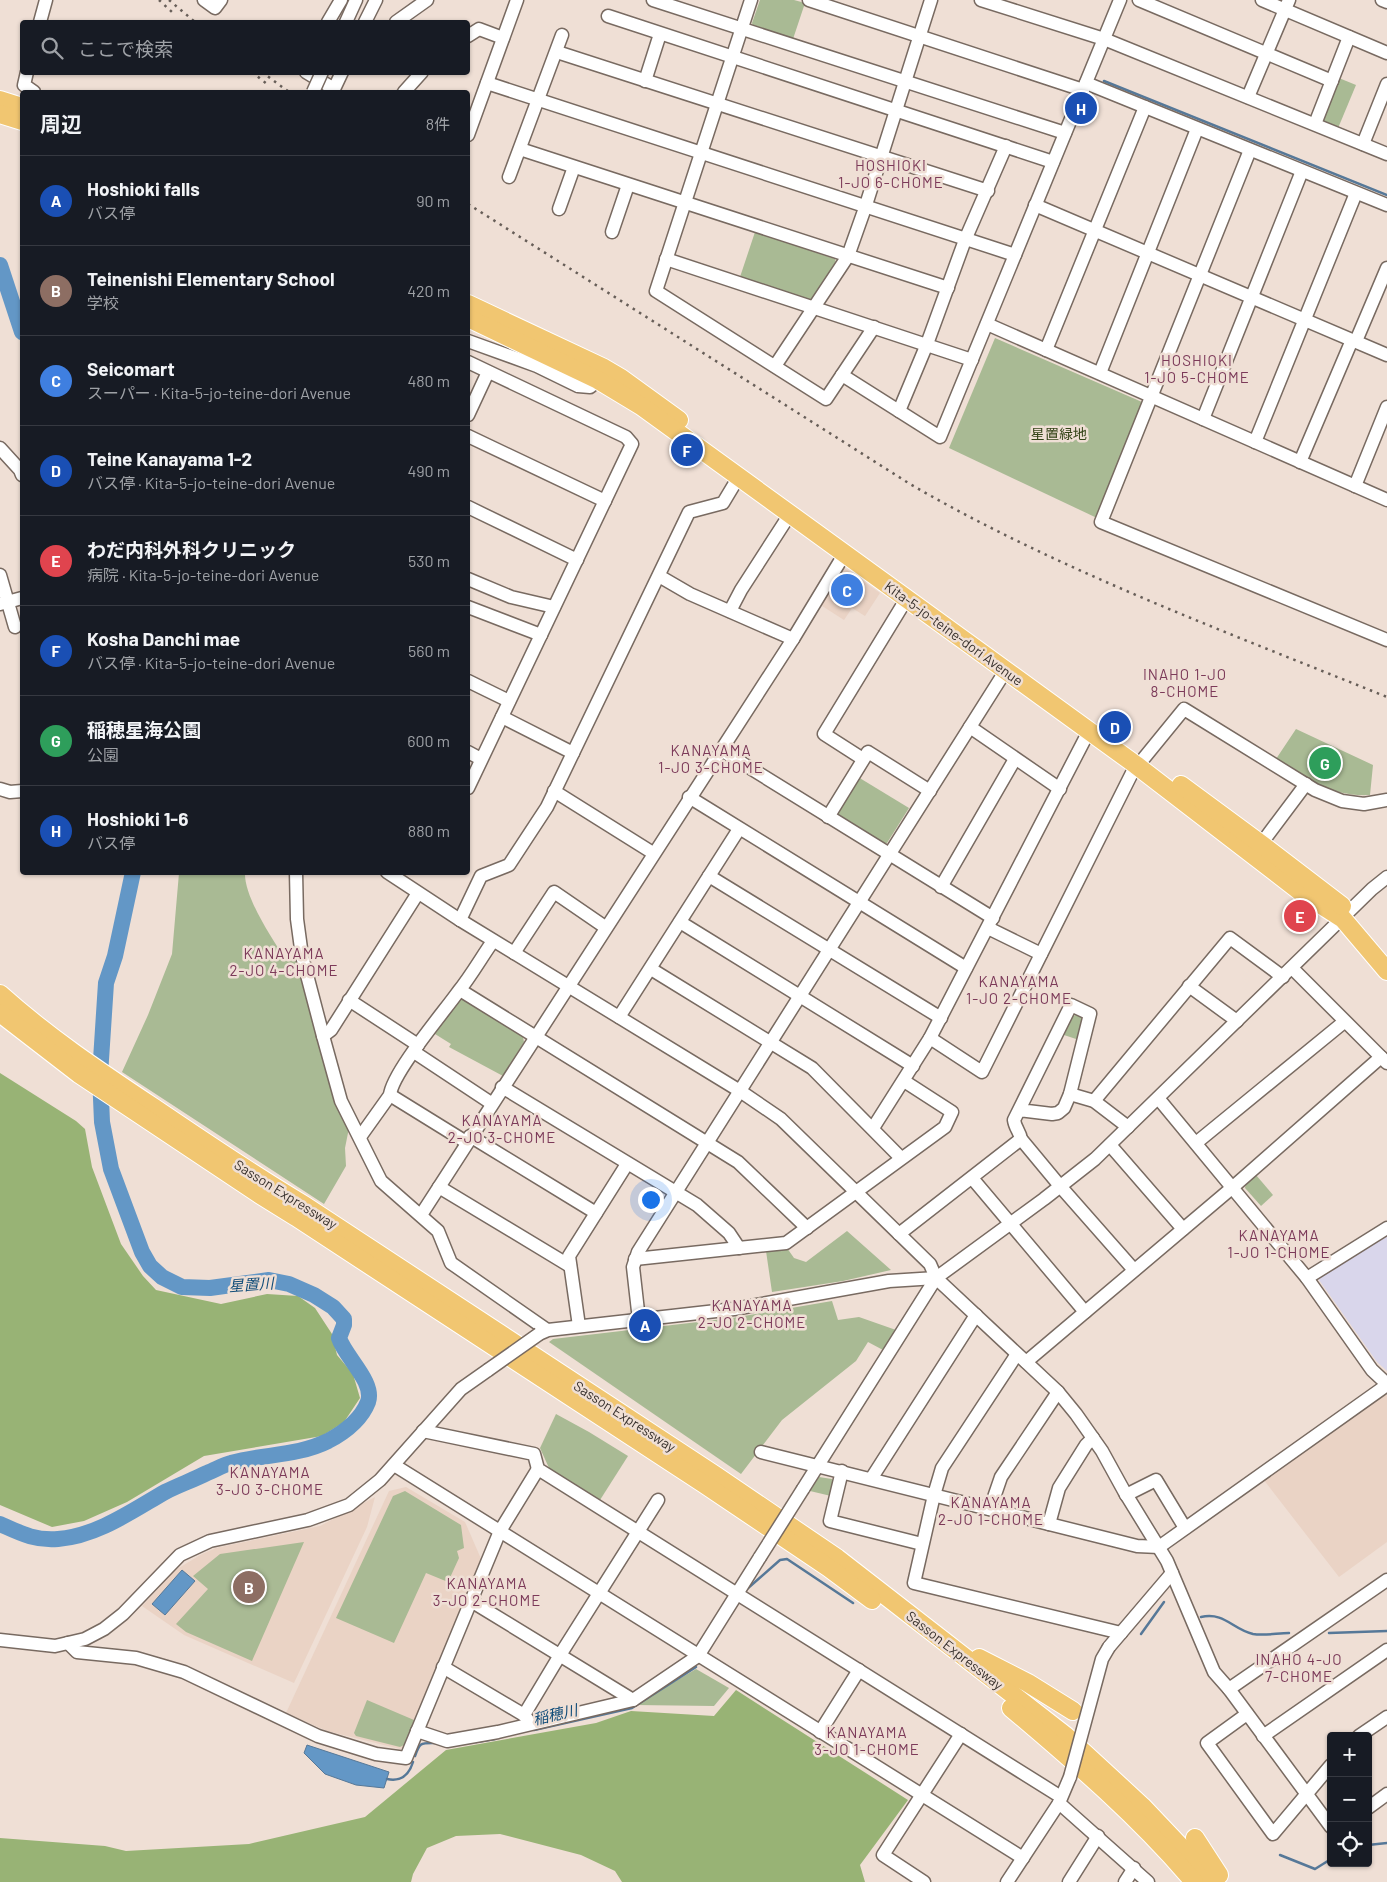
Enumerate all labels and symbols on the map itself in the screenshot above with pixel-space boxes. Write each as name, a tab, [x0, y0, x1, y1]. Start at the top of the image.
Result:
pin: H	[1065, 89, 1097, 127]
district label: HOSHIOKI 1-JO 6-CHOME	[838, 156, 944, 191]
district label: HOSHIOKI 1-JO 5-CHOME	[1144, 351, 1250, 386]
park label: 星置緑地	[1031, 425, 1087, 442]
pin: F	[671, 431, 703, 469]
pin: C	[831, 571, 863, 609]
street label: Kita-5-jo-teine-dori Avenue	[882, 577, 1026, 689]
district label: INAHO 1-JO 8-CHOME	[1143, 665, 1227, 700]
pin: D	[1099, 708, 1131, 746]
district label: KANAYAMA 1-JO 3-CHOME	[658, 741, 764, 776]
pin: G	[1309, 744, 1341, 782]
pin: E	[1284, 897, 1316, 935]
district label: KANAYAMA 2-JO 4-CHOME	[230, 944, 338, 979]
district label: KANAYAMA 1-JO 2-CHOME	[966, 972, 1072, 1007]
district label: KANAYAMA 2-JO 3-CHOME	[448, 1111, 556, 1146]
street label: Sasson Expressway	[231, 1156, 341, 1233]
your location	[638, 1187, 664, 1213]
district label: KANAYAMA 1-JO 1-CHOME	[1227, 1226, 1331, 1261]
water label: 星置川	[228, 1273, 276, 1295]
district label: KANAYAMA 2-JO 2-CHOME	[698, 1296, 806, 1331]
pin: A	[629, 1306, 661, 1344]
street label: Sasson Expressway	[571, 1377, 680, 1456]
district label: KANAYAMA 3-JO 3-CHOME	[216, 1463, 324, 1498]
district label: KANAYAMA 2-JO 1-CHOME	[938, 1493, 1044, 1528]
pin: B	[233, 1568, 265, 1606]
district label: KANAYAMA 3-JO 2-CHOME	[433, 1574, 541, 1609]
street label: Sasson Expressway	[903, 1607, 1007, 1693]
district label: INAHO 4-JO 7-CHOME	[1255, 1650, 1343, 1685]
water label: 稲穂川	[531, 1700, 581, 1728]
district label: KANAYAMA 3-JO 1-CHOME	[814, 1723, 920, 1758]

